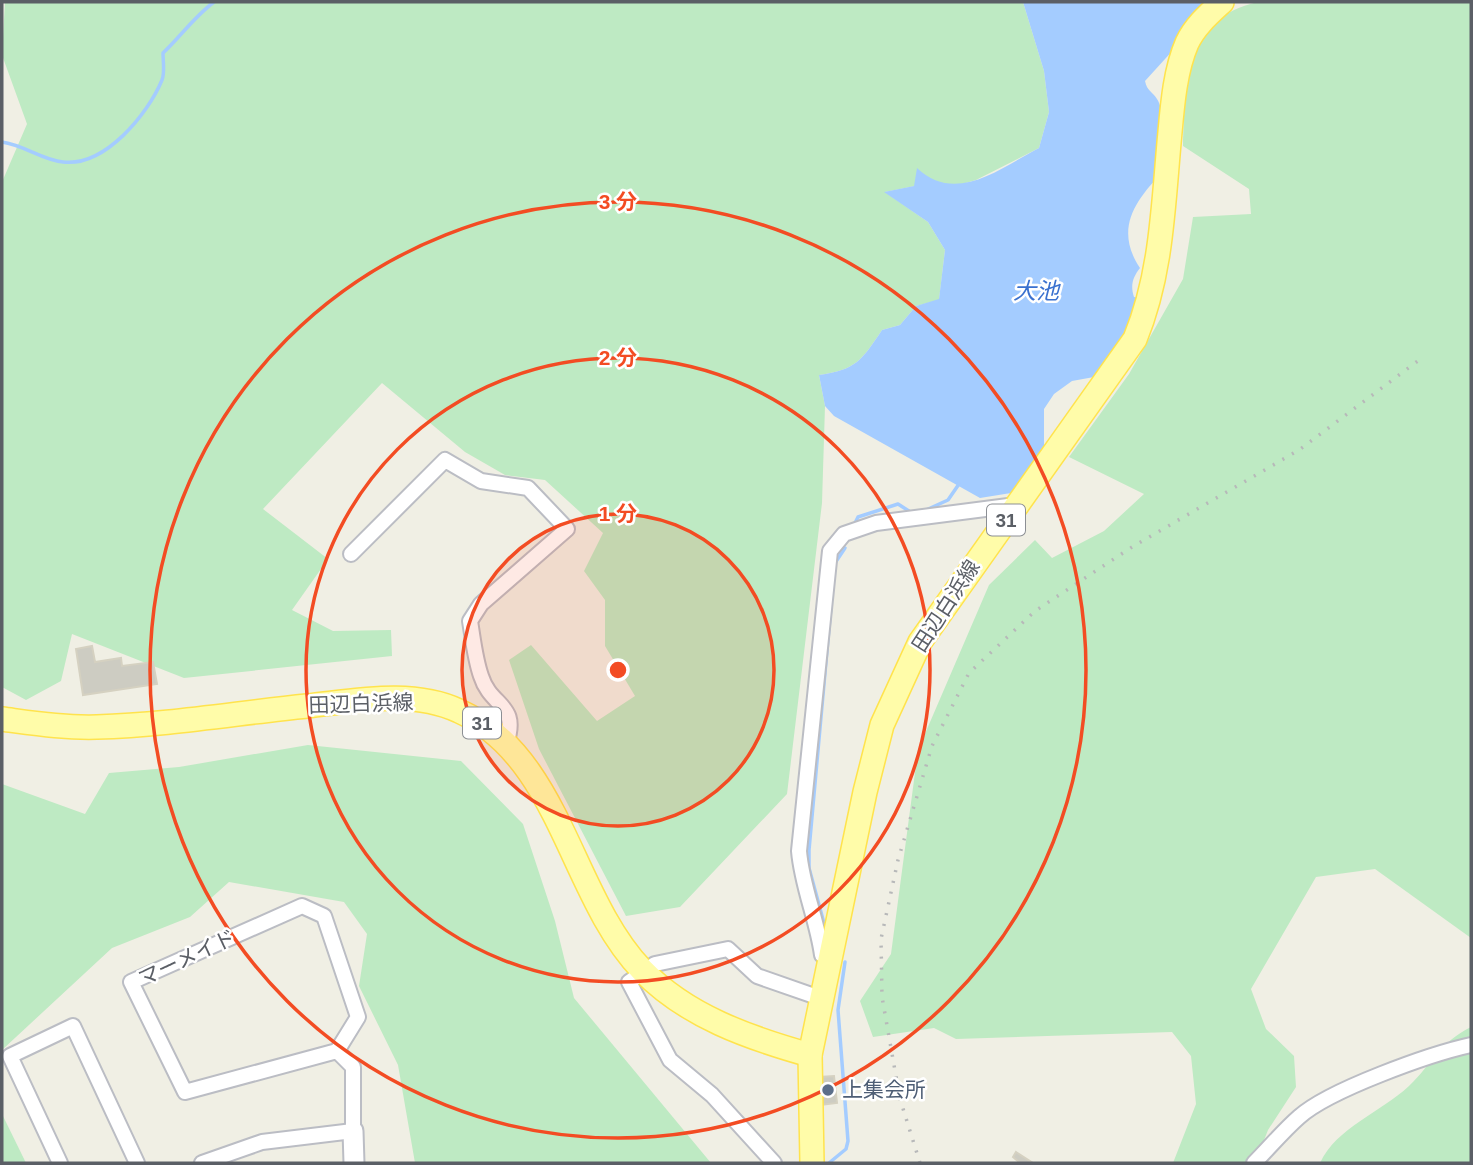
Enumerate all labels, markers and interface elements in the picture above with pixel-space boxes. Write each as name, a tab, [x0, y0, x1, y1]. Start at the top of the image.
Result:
text: 3 分	[599, 190, 637, 213]
water label: 大池	[1013, 278, 1061, 304]
text: 2 分	[599, 346, 637, 369]
text: 1 分	[599, 502, 637, 525]
road number: 31	[987, 505, 1025, 536]
street label: 田辺白浜線	[907, 555, 984, 656]
centre of rings	[606, 658, 630, 682]
street label: 田辺白浜線	[308, 690, 414, 717]
road number: 31	[463, 708, 501, 738]
street label: マーメイド	[135, 925, 239, 990]
place label: 上集会所	[842, 1078, 926, 1101]
marker: 上集会所	[820, 1082, 836, 1098]

